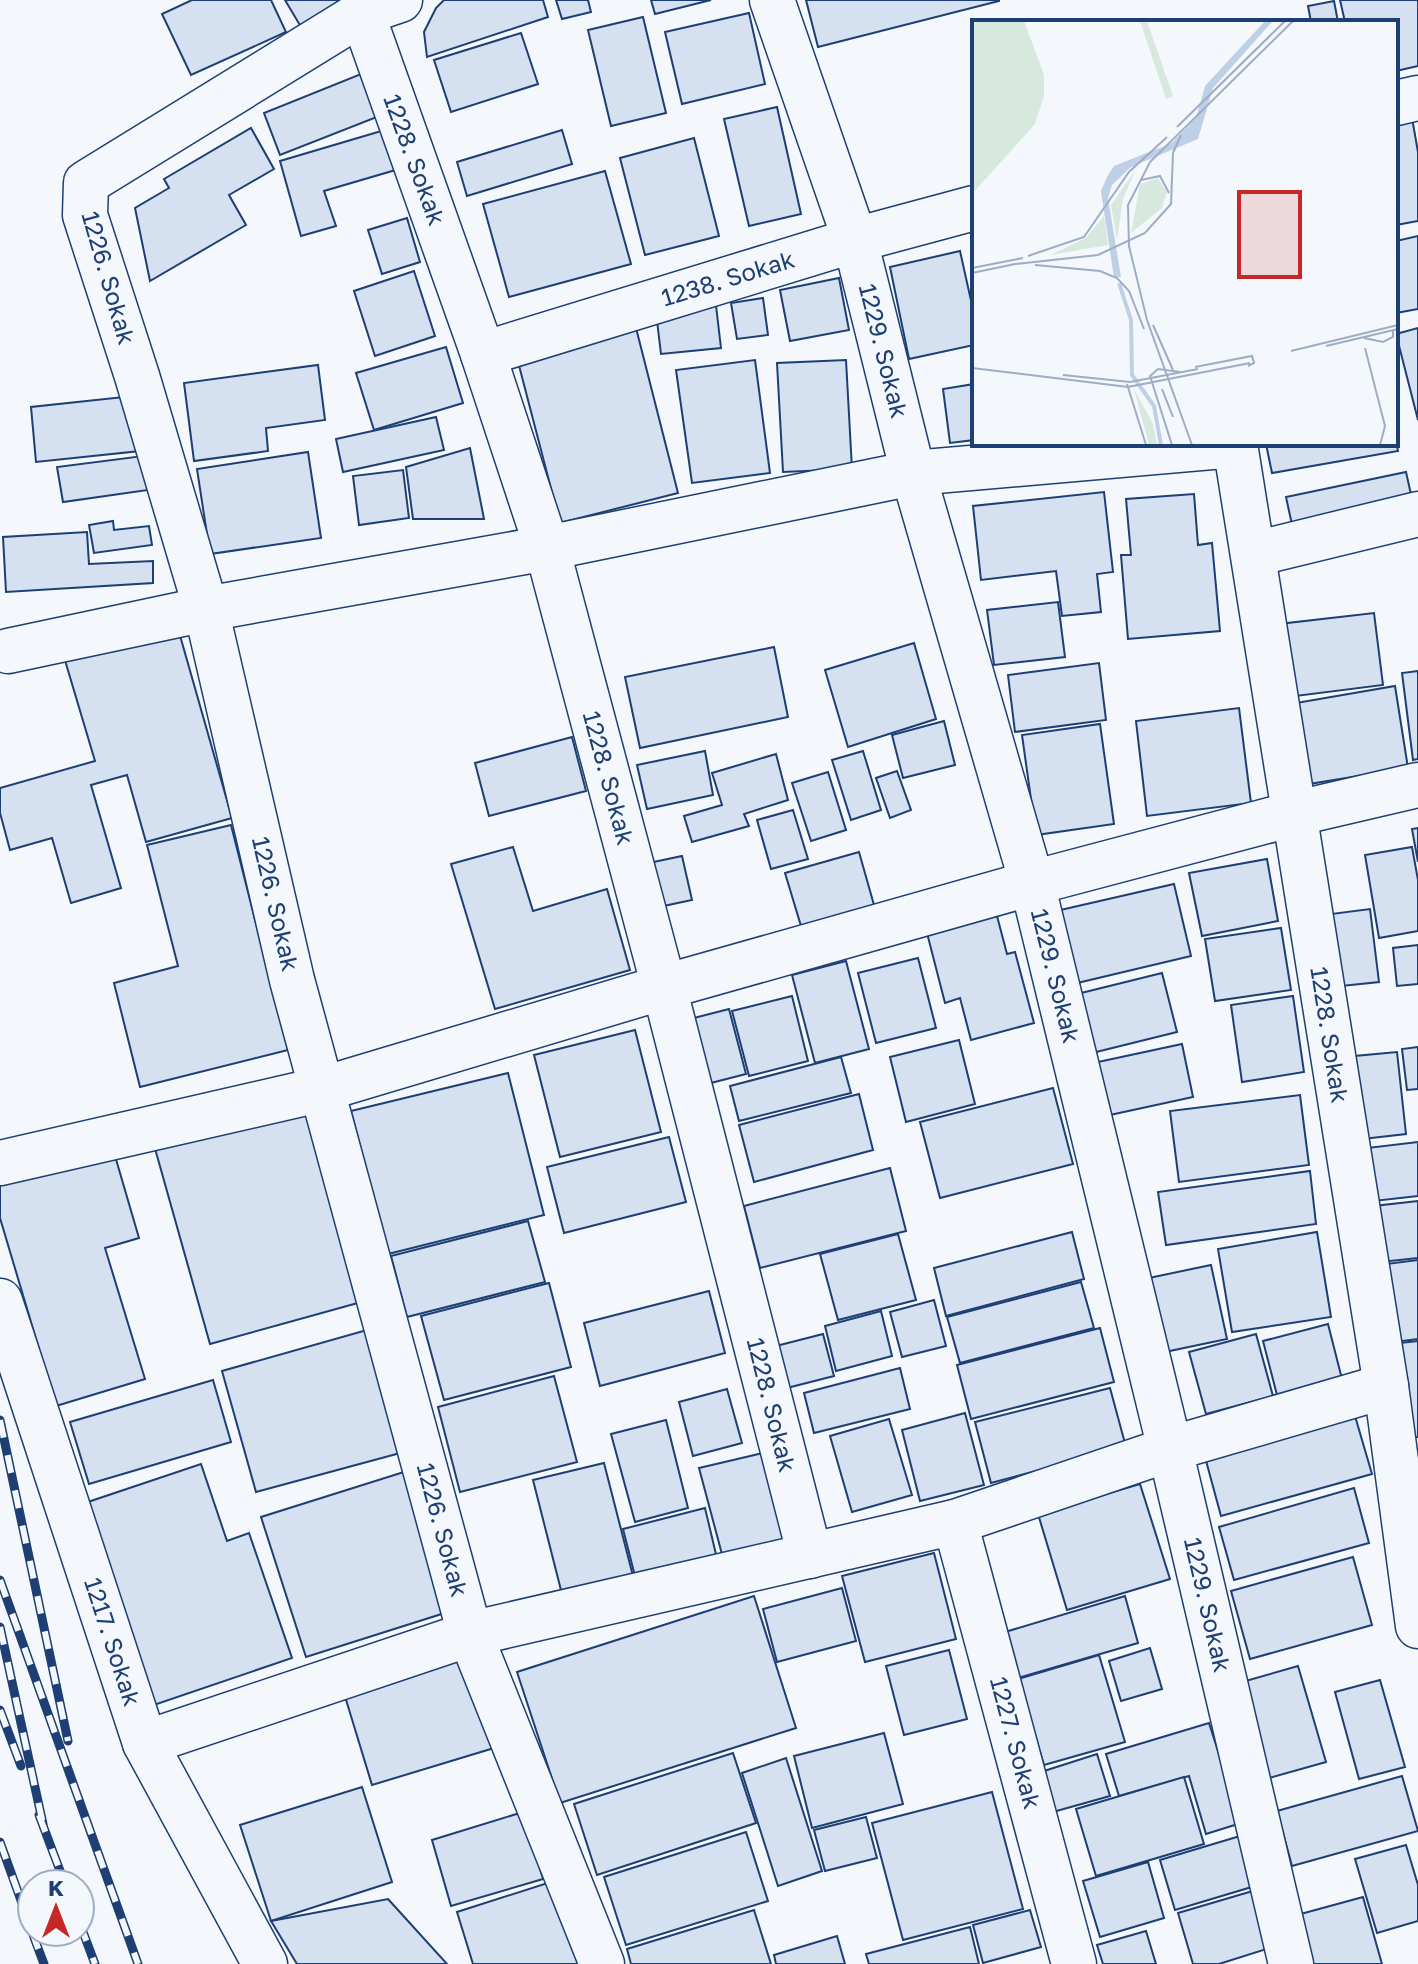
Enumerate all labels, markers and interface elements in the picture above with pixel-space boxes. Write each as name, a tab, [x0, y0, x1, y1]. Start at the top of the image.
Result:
inset map	[972, 20, 1398, 446]
street label: 1228. Sokak	[378, 90, 453, 229]
street label: 1226. Sokak	[77, 208, 142, 348]
street label: 1238. Sokak	[658, 244, 798, 312]
street label: 1229. Sokak	[854, 280, 915, 421]
street label: 1228. Sokak	[578, 707, 641, 848]
street label: 1226. Sokak	[247, 833, 306, 974]
street label: 1229. Sokak	[1026, 905, 1087, 1046]
street label: 1228. Sokak	[1305, 965, 1356, 1105]
street label: 1228. Sokak	[742, 1334, 803, 1475]
street label: 1226. Sokak	[412, 1459, 475, 1600]
street label: 1229. Sokak	[1179, 1534, 1238, 1675]
street label: 1217. Sokak	[79, 1574, 148, 1709]
street label: 1227. Sokak	[985, 1673, 1048, 1812]
north arrow	[16, 1868, 96, 1948]
text: K	[48, 1874, 64, 1901]

